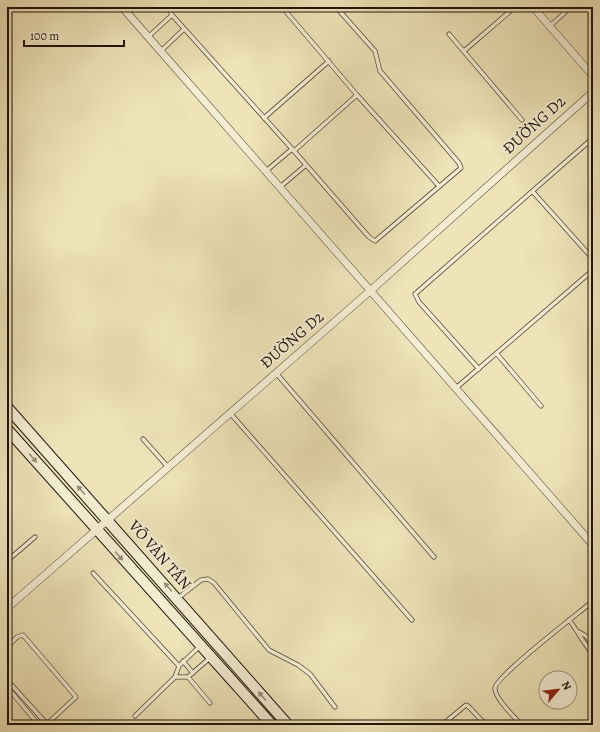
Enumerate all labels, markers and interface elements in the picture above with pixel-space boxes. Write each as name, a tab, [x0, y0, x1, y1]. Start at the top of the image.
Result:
scale bar	[24, 22, 124, 48]
text: 100 m	[30, 28, 59, 44]
street label: ĐƯỜNG D2	[498, 90, 571, 159]
street label: ĐƯỜNG D2	[255, 306, 329, 374]
one-way arrow	[28, 453, 37, 463]
one-way arrow	[77, 485, 86, 495]
street label: VÕ VĂN TẦN	[123, 515, 196, 595]
one-way arrow	[114, 551, 123, 561]
one-way arrow	[163, 582, 172, 593]
north arrow	[538, 670, 578, 710]
text: N	[558, 678, 575, 693]
one-way arrow	[258, 690, 267, 701]

